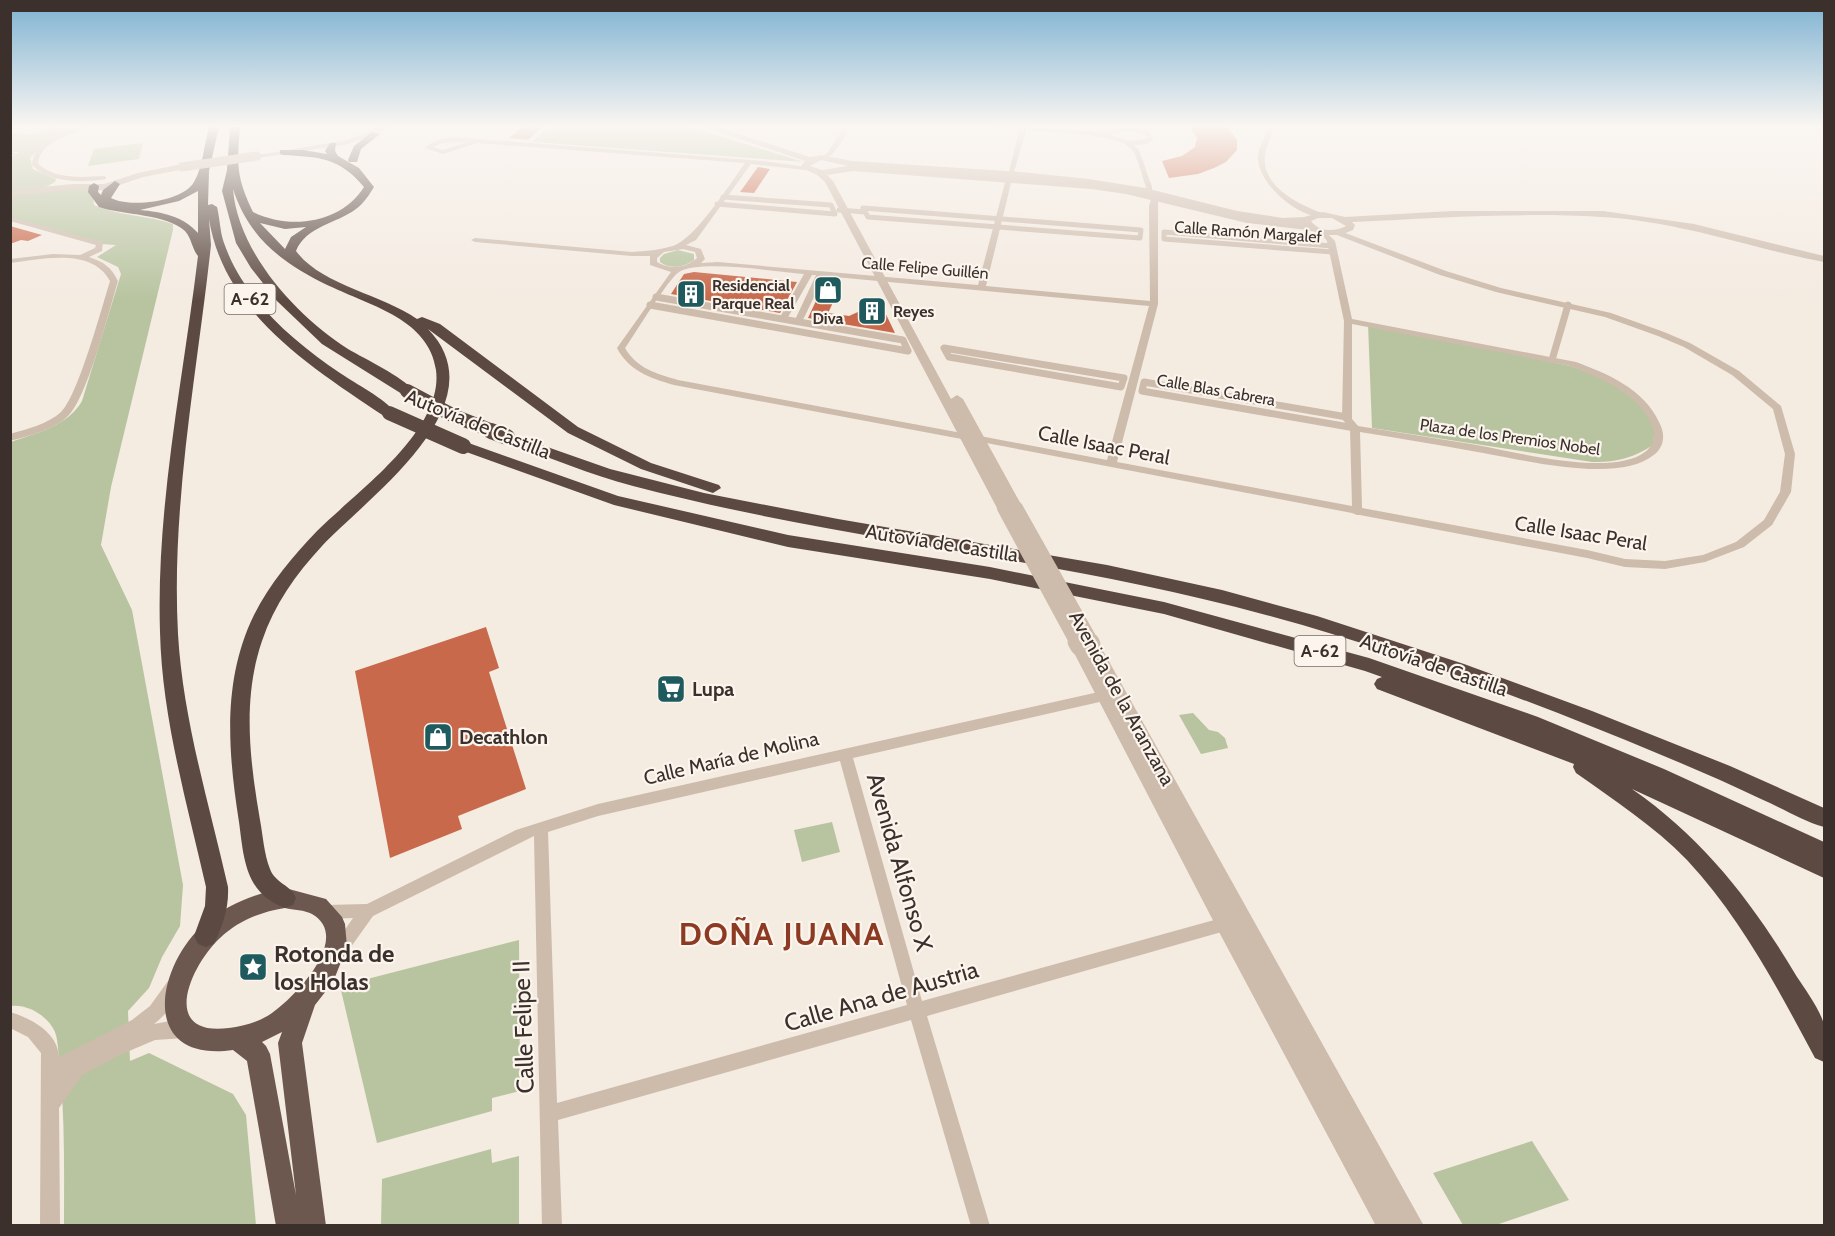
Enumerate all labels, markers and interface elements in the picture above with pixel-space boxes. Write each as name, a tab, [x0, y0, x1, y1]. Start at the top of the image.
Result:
street label: Calle Ramón Margalef	[1174, 217, 1323, 247]
street label: Calle Felipe Guillén	[861, 253, 989, 283]
shop icon: Diva	[812, 274, 844, 306]
place label: Residencial Parque Real	[712, 276, 794, 313]
building icon: Residencial Parque Real	[675, 278, 707, 310]
road number: A-62	[224, 284, 276, 314]
building icon: Reyes	[856, 295, 888, 327]
place label: Reyes	[893, 302, 934, 321]
place label: Diva	[812, 309, 844, 328]
street label: Calle Blas Cabrera	[1155, 370, 1277, 410]
street label: Autovía de Castilla	[402, 384, 554, 464]
street label: Plaza de los Premios Nobel	[1419, 415, 1602, 459]
street label: Calle Isaac Peral	[1036, 420, 1172, 470]
street label: Calle Isaac Peral	[1513, 511, 1649, 555]
street label: Autovía de Castilla	[864, 519, 1020, 567]
street label: Avenida de la Aranzana	[1064, 607, 1180, 790]
street label: Autovía de Castilla	[1357, 629, 1511, 702]
road number: A-62	[1294, 636, 1346, 666]
supermarket icon: Lupa	[655, 673, 687, 705]
place label: Lupa	[692, 677, 734, 701]
shop icon: Decathlon	[422, 721, 454, 753]
place label: Decathlon	[459, 725, 548, 749]
street label: Calle María de Molina	[641, 726, 821, 790]
street label: Avenida Alfonso X	[861, 770, 939, 955]
district label: DOÑA JUANA	[679, 914, 885, 953]
place label: Rotonda de los Holas	[274, 939, 394, 996]
place icon: Rotonda de los Holas	[237, 951, 269, 983]
street label: Calle Ana de Austria	[781, 954, 982, 1038]
street label: Calle Felipe II	[506, 960, 540, 1094]

